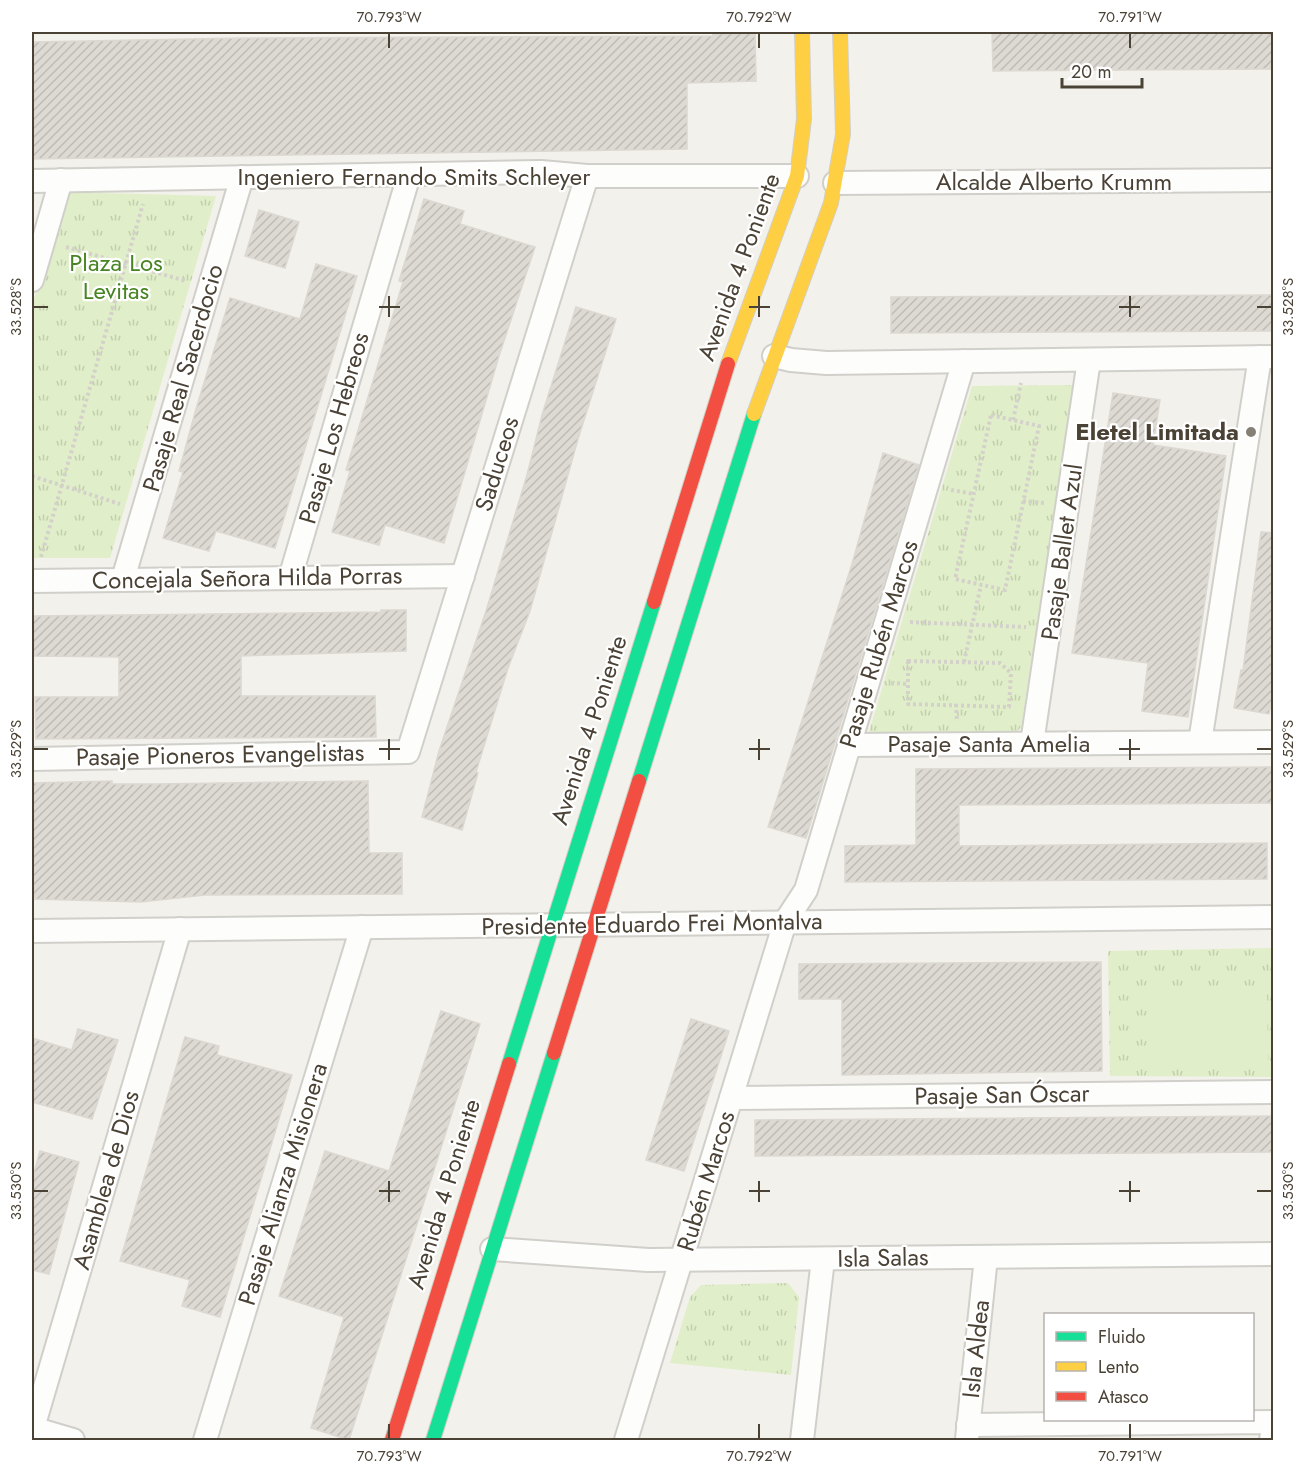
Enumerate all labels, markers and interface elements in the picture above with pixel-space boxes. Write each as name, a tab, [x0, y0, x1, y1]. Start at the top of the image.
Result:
text: 70.793°W	[356, 6, 422, 28]
text: 70.792°W	[726, 6, 792, 28]
text: 70.791°W	[1098, 6, 1162, 28]
scale bar	[1062, 51, 1142, 89]
text: 20 m	[1071, 59, 1111, 85]
street label: Ingeniero Fernando Smits Schleyer	[238, 159, 591, 194]
street label: Alcalde Alberto Krumm	[936, 164, 1172, 199]
street label: Avenida 4 Poniente	[688, 168, 789, 365]
park label: Plaza Los Levitas	[69, 245, 163, 308]
street label: Pasaje Real Sacerdocio	[133, 260, 232, 496]
text: 33.528°S	[5, 278, 27, 336]
text: 33.528°S	[1277, 278, 1299, 336]
street label: Pasaje Los Hebreos	[289, 328, 378, 528]
street label: Saduceos	[466, 412, 528, 516]
place label: Eletel Limitada	[1075, 414, 1239, 449]
marker: Eletel Limitada	[1244, 425, 1258, 439]
street label: Pasaje Ballet Azul	[1032, 461, 1091, 643]
street label: Pasaje Rubén Marcos	[830, 536, 927, 752]
street label: Concejala Señora Hilda Porras	[91, 557, 403, 598]
street label: Avenida 4 Poniente	[541, 631, 636, 829]
text: 33.529°S	[5, 720, 27, 778]
text: 33.529°S	[1277, 720, 1299, 778]
street label: Pasaje Santa Amelia	[888, 726, 1090, 761]
street label: Pasaje Pioneros Evangelistas	[75, 734, 364, 775]
street label: Presidente Eduardo Frei Montalva	[481, 903, 823, 944]
street label: Pasaje Alianza Misionera	[229, 1058, 336, 1309]
street label: Pasaje San Óscar	[914, 1075, 1091, 1114]
street label: Asamblea de Dios	[63, 1086, 148, 1273]
street label: Avenida 4 Poniente	[398, 1094, 489, 1293]
street label: Rubén Marcos	[668, 1106, 743, 1255]
text: 33.530°S	[5, 1162, 27, 1220]
text: 33.530°S	[1277, 1162, 1299, 1220]
street label: Isla Salas	[837, 1239, 929, 1276]
street label: Isla Aldea	[953, 1298, 998, 1400]
legend	[1044, 1313, 1254, 1421]
text: Fluido	[1098, 1324, 1146, 1350]
text: Lento	[1098, 1354, 1139, 1380]
text: Atasco	[1098, 1384, 1149, 1410]
text: 70.793°W	[356, 1445, 422, 1467]
text: 70.792°W	[726, 1445, 792, 1467]
text: 70.791°W	[1098, 1445, 1162, 1467]

